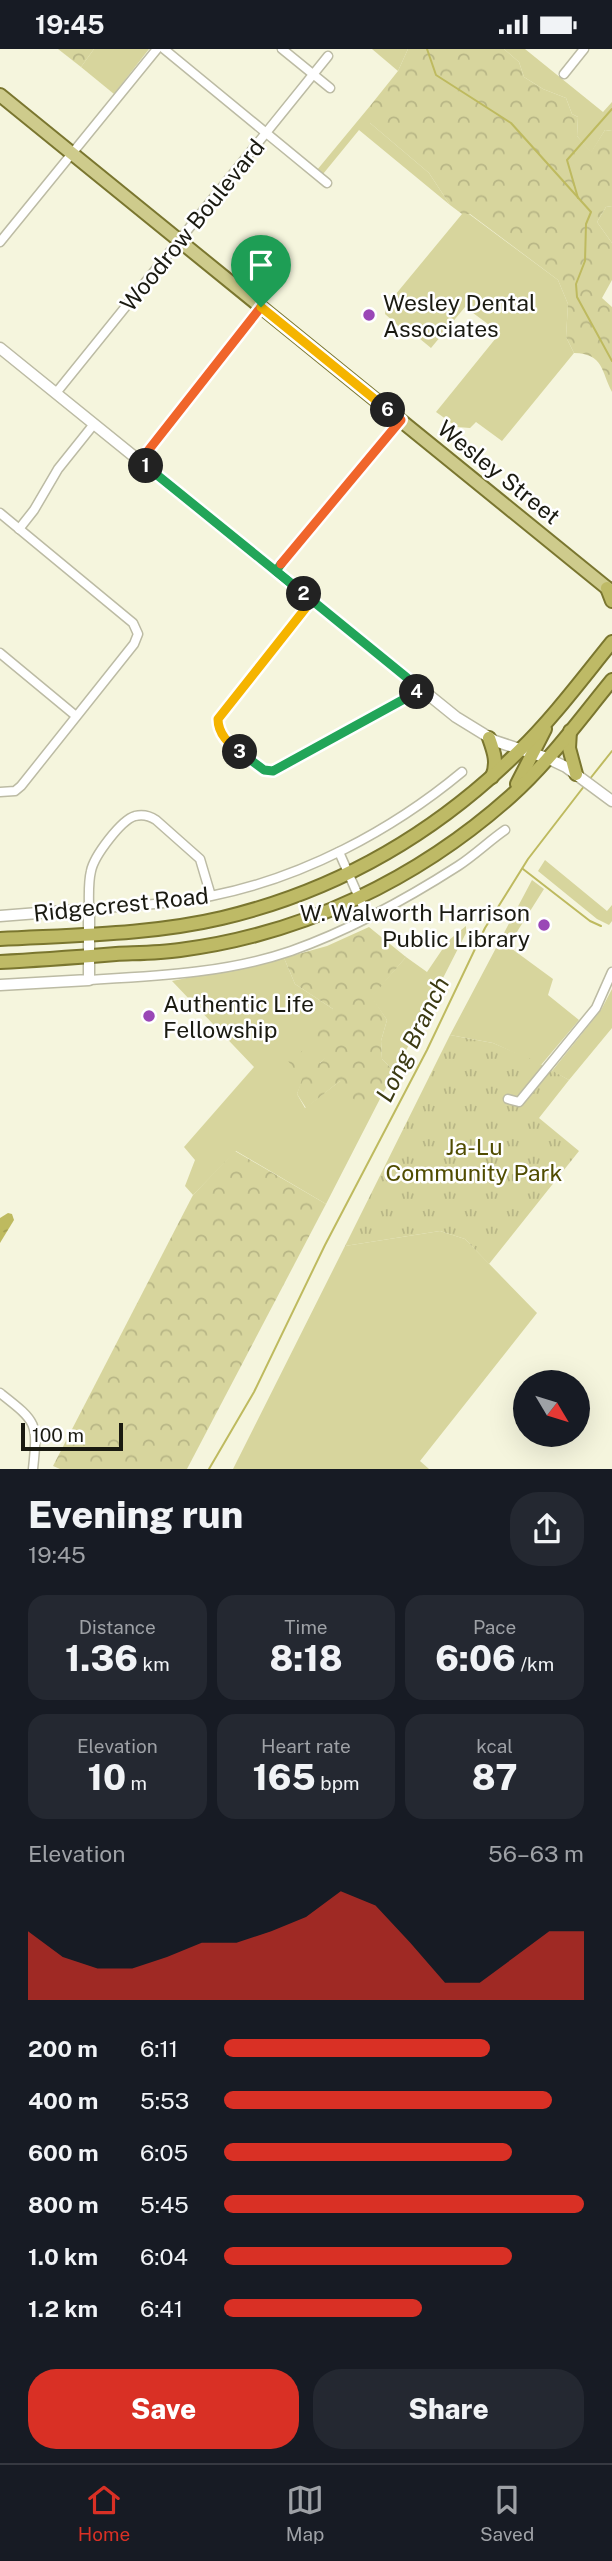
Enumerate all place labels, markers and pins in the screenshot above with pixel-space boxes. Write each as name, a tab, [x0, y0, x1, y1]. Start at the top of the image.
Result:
pin	[231, 235, 291, 307]
place label: Wesley Dental Associates	[383, 289, 536, 342]
marker: Wesley Dental Associates	[361, 307, 377, 323]
pin: 6	[370, 393, 406, 427]
pin: 1	[128, 449, 164, 483]
pin: 2	[286, 577, 322, 611]
pin: 4	[400, 675, 434, 709]
pin: 3	[222, 735, 258, 769]
place label: W. Walworth Harrison Public Library	[300, 899, 530, 952]
marker: W. Walworth Harrison Public Library	[536, 917, 552, 933]
place label: Authentic Life Fellowship	[163, 990, 314, 1043]
marker: Authentic Life Fellowship	[141, 1008, 157, 1024]

